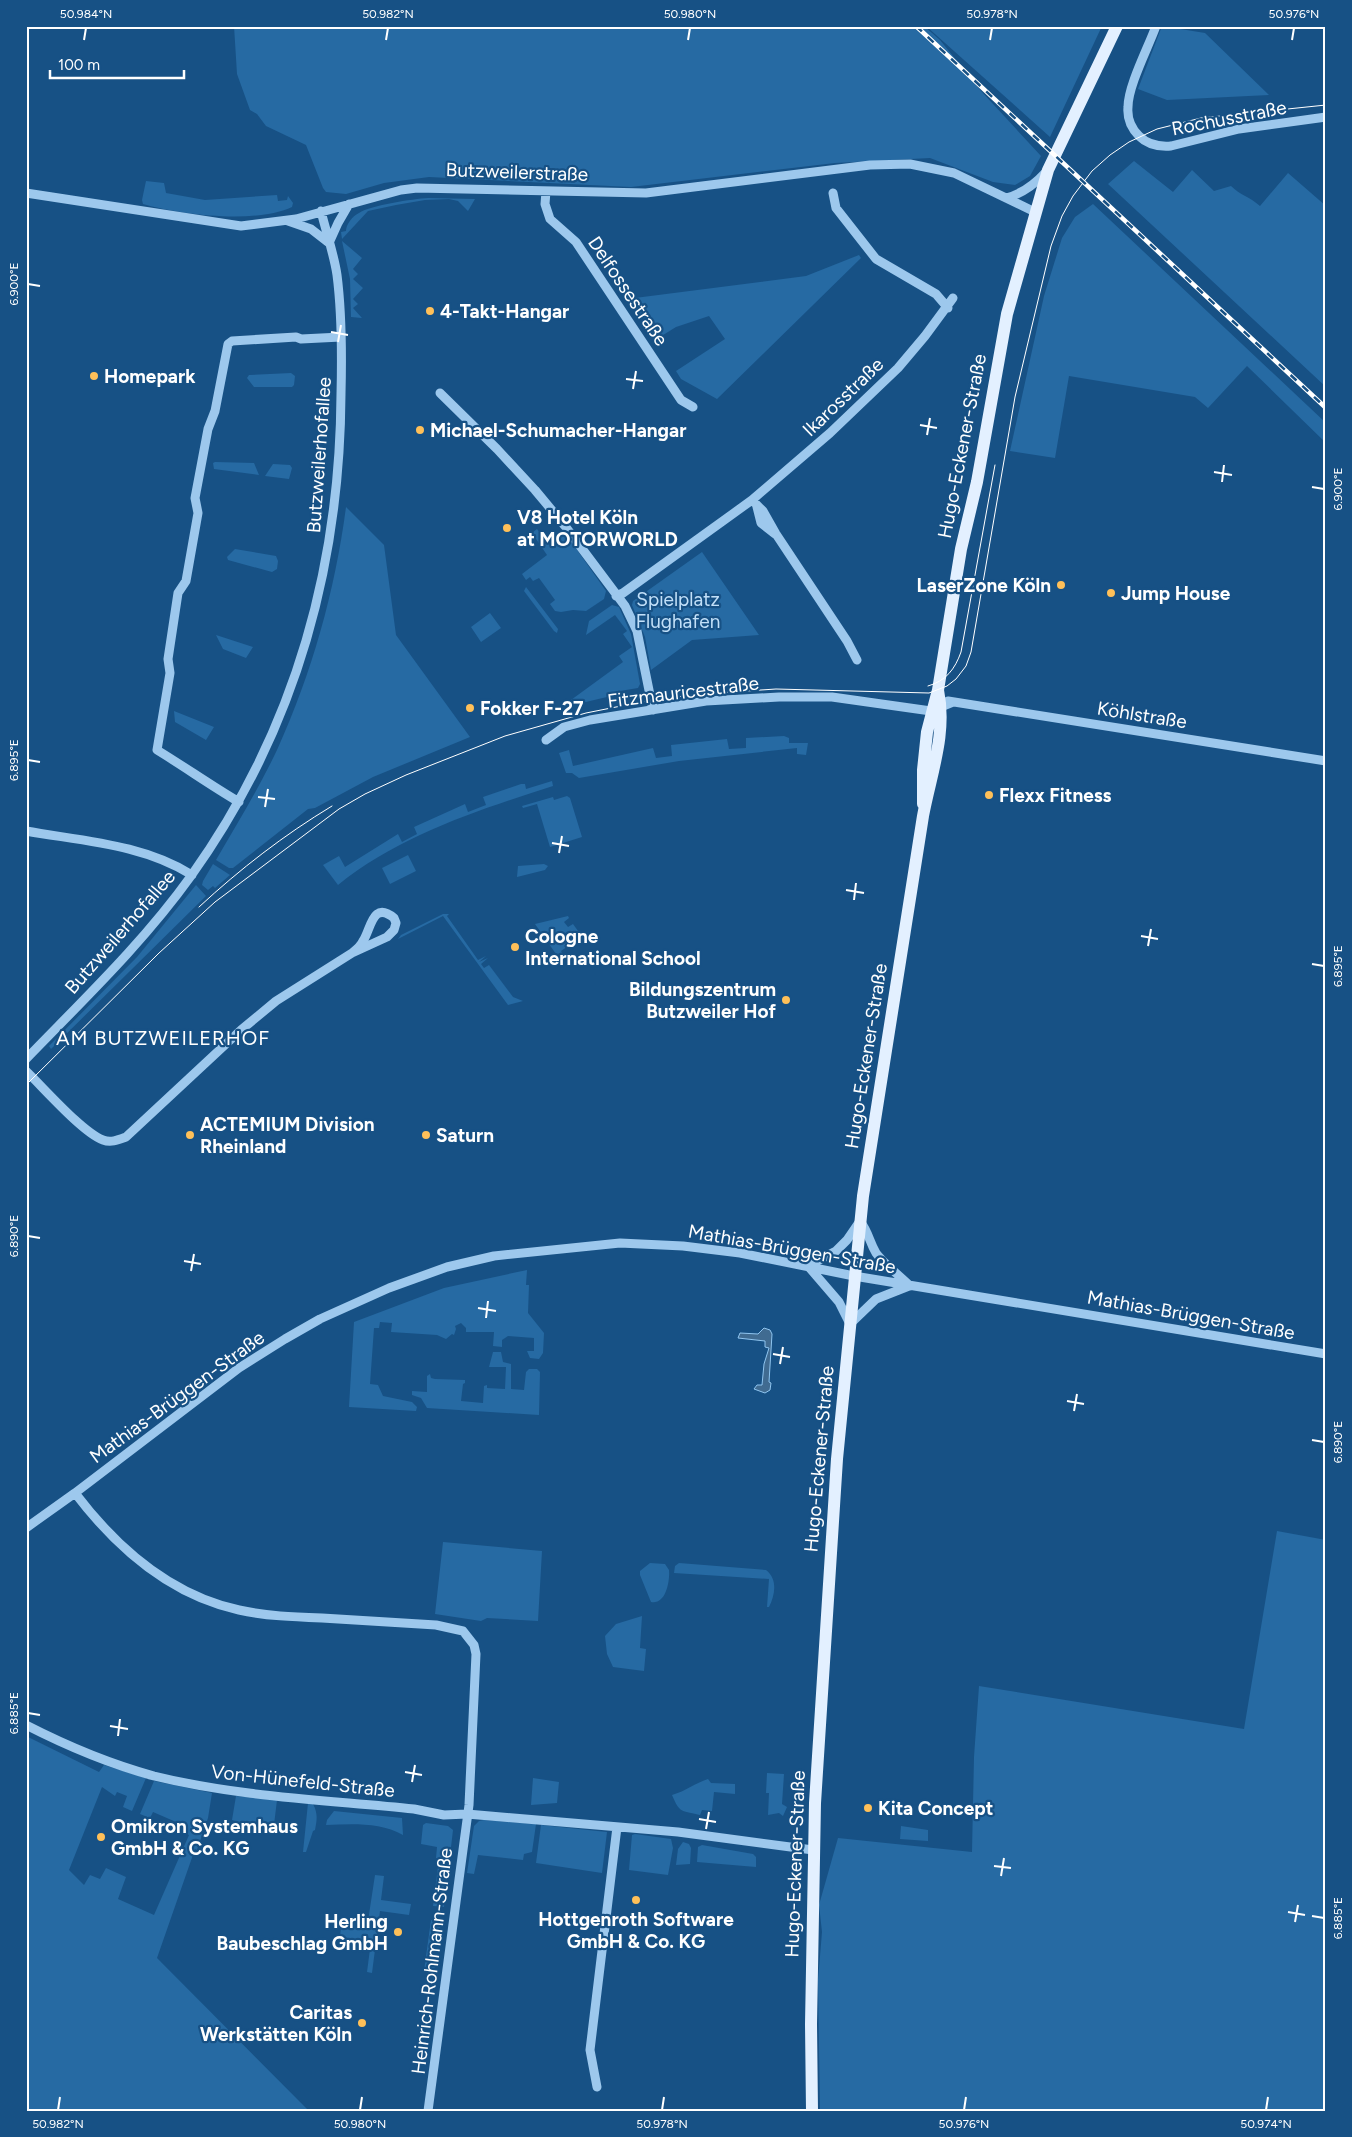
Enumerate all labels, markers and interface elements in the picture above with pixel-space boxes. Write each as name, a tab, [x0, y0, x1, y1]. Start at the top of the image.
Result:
text: 50.984°N	[60, 7, 112, 21]
text: 50.982°N	[362, 7, 414, 21]
text: 50.980°N	[664, 7, 716, 21]
text: 50.978°N	[966, 7, 1018, 21]
text: 50.976°N	[1269, 7, 1319, 21]
scale bar	[50, 48, 184, 80]
text: 100 m	[58, 56, 100, 74]
street label: Rochusstraße	[1170, 96, 1288, 140]
street label: Butzweilerstraße	[445, 158, 589, 186]
street label: Delfossestraße	[583, 232, 673, 350]
text: 6.900°E	[7, 263, 21, 306]
place label: 4-Takt-Hangar	[440, 300, 569, 323]
marker: 4-Takt-Hangar	[424, 305, 436, 317]
street label: Hugo-Eckener-Straße	[933, 352, 991, 540]
street label: Ikarosstraße	[798, 353, 888, 441]
place label: Homepark	[104, 365, 196, 388]
marker: Homepark	[88, 370, 100, 382]
street label: Butzweilerhofallee	[302, 376, 336, 534]
place label: Michael-Schumacher-Hangar	[430, 419, 686, 442]
marker: Michael-Schumacher-Hangar	[414, 424, 426, 436]
text: 6.900°E	[1331, 468, 1345, 511]
place label: V8 Hotel Köln at MOTORWORLD	[517, 506, 678, 551]
marker: V8 Hotel Köln at MOTORWORLD	[501, 522, 513, 534]
place label: LaserZone Köln	[917, 574, 1051, 597]
marker: LaserZone Köln	[1055, 579, 1067, 591]
place label: Jump House	[1121, 582, 1231, 605]
marker: Jump House	[1105, 587, 1117, 599]
park label: Spielplatz Flughafen	[636, 588, 720, 633]
street label: Fitzmauricestraße	[606, 671, 760, 713]
place label: Fokker F-27	[480, 697, 583, 720]
street label: Köhlstraße	[1096, 697, 1188, 733]
marker: Fokker F-27	[464, 702, 476, 714]
text: 6.895°E	[7, 739, 21, 781]
place label: Flexx Fitness	[999, 784, 1112, 807]
marker: Flexx Fitness	[983, 789, 995, 801]
street label: Butzweilerhofallee	[60, 865, 180, 999]
place label: Cologne International School	[525, 925, 701, 970]
marker: Cologne International School	[509, 941, 521, 953]
text: 6.895°E	[1331, 945, 1345, 987]
street label: Hugo-Eckener-Straße	[840, 962, 892, 1150]
place label: Bildungszentrum Butzweiler Hof	[629, 978, 777, 1023]
marker: Bildungszentrum Butzweiler Hof	[780, 994, 792, 1006]
district label: AM BUTZWEILERHOF	[56, 1026, 270, 1050]
place label: ACTEMIUM Division Rheinland	[200, 1113, 375, 1158]
place label: Saturn	[436, 1124, 494, 1147]
marker: ACTEMIUM Division Rheinland	[184, 1129, 196, 1141]
marker: Saturn	[420, 1129, 432, 1141]
text: 6.890°E	[7, 1215, 21, 1257]
street label: Mathias-Brüggen-Straße	[686, 1219, 898, 1279]
street label: Mathias-Brüggen-Straße	[1085, 1285, 1297, 1345]
street label: Mathias-Brüggen-Straße	[85, 1326, 269, 1468]
street label: Hugo-Eckener-Straße	[799, 1365, 839, 1553]
text: 6.890°E	[1331, 1421, 1345, 1463]
text: 6.885°E	[7, 1692, 21, 1734]
street label: Von-Hünefeld-Straße	[210, 1760, 396, 1802]
street label: Hugo-Eckener-Straße	[780, 1770, 810, 1958]
place label: Kita Concept	[878, 1797, 994, 1820]
marker: Kita Concept	[862, 1802, 874, 1814]
place label: Omikron Systemhaus GmbH & Co. KG	[111, 1815, 298, 1860]
marker: Omikron Systemhaus GmbH & Co. KG	[95, 1831, 107, 1843]
street label: Heinrich-Rohlmann-Straße	[407, 1846, 457, 2076]
marker: Hottgenroth Software GmbH & Co. KG	[630, 1894, 642, 1906]
text: 6.885°E	[1331, 1897, 1345, 1939]
place label: Hottgenroth Software GmbH & Co. KG	[538, 1908, 734, 1953]
place label: Herling Baubeschlag GmbH	[217, 1910, 388, 1955]
marker: Herling Baubeschlag GmbH	[392, 1926, 404, 1938]
place label: Caritas Werkstätten Köln	[200, 2001, 352, 2046]
marker: Caritas Werkstätten Köln	[356, 2017, 368, 2029]
text: 50.982°N	[32, 2117, 84, 2131]
text: 50.980°N	[334, 2117, 386, 2131]
text: 50.978°N	[636, 2117, 688, 2131]
text: 50.976°N	[939, 2117, 989, 2131]
text: 50.974°N	[1240, 2117, 1292, 2131]

